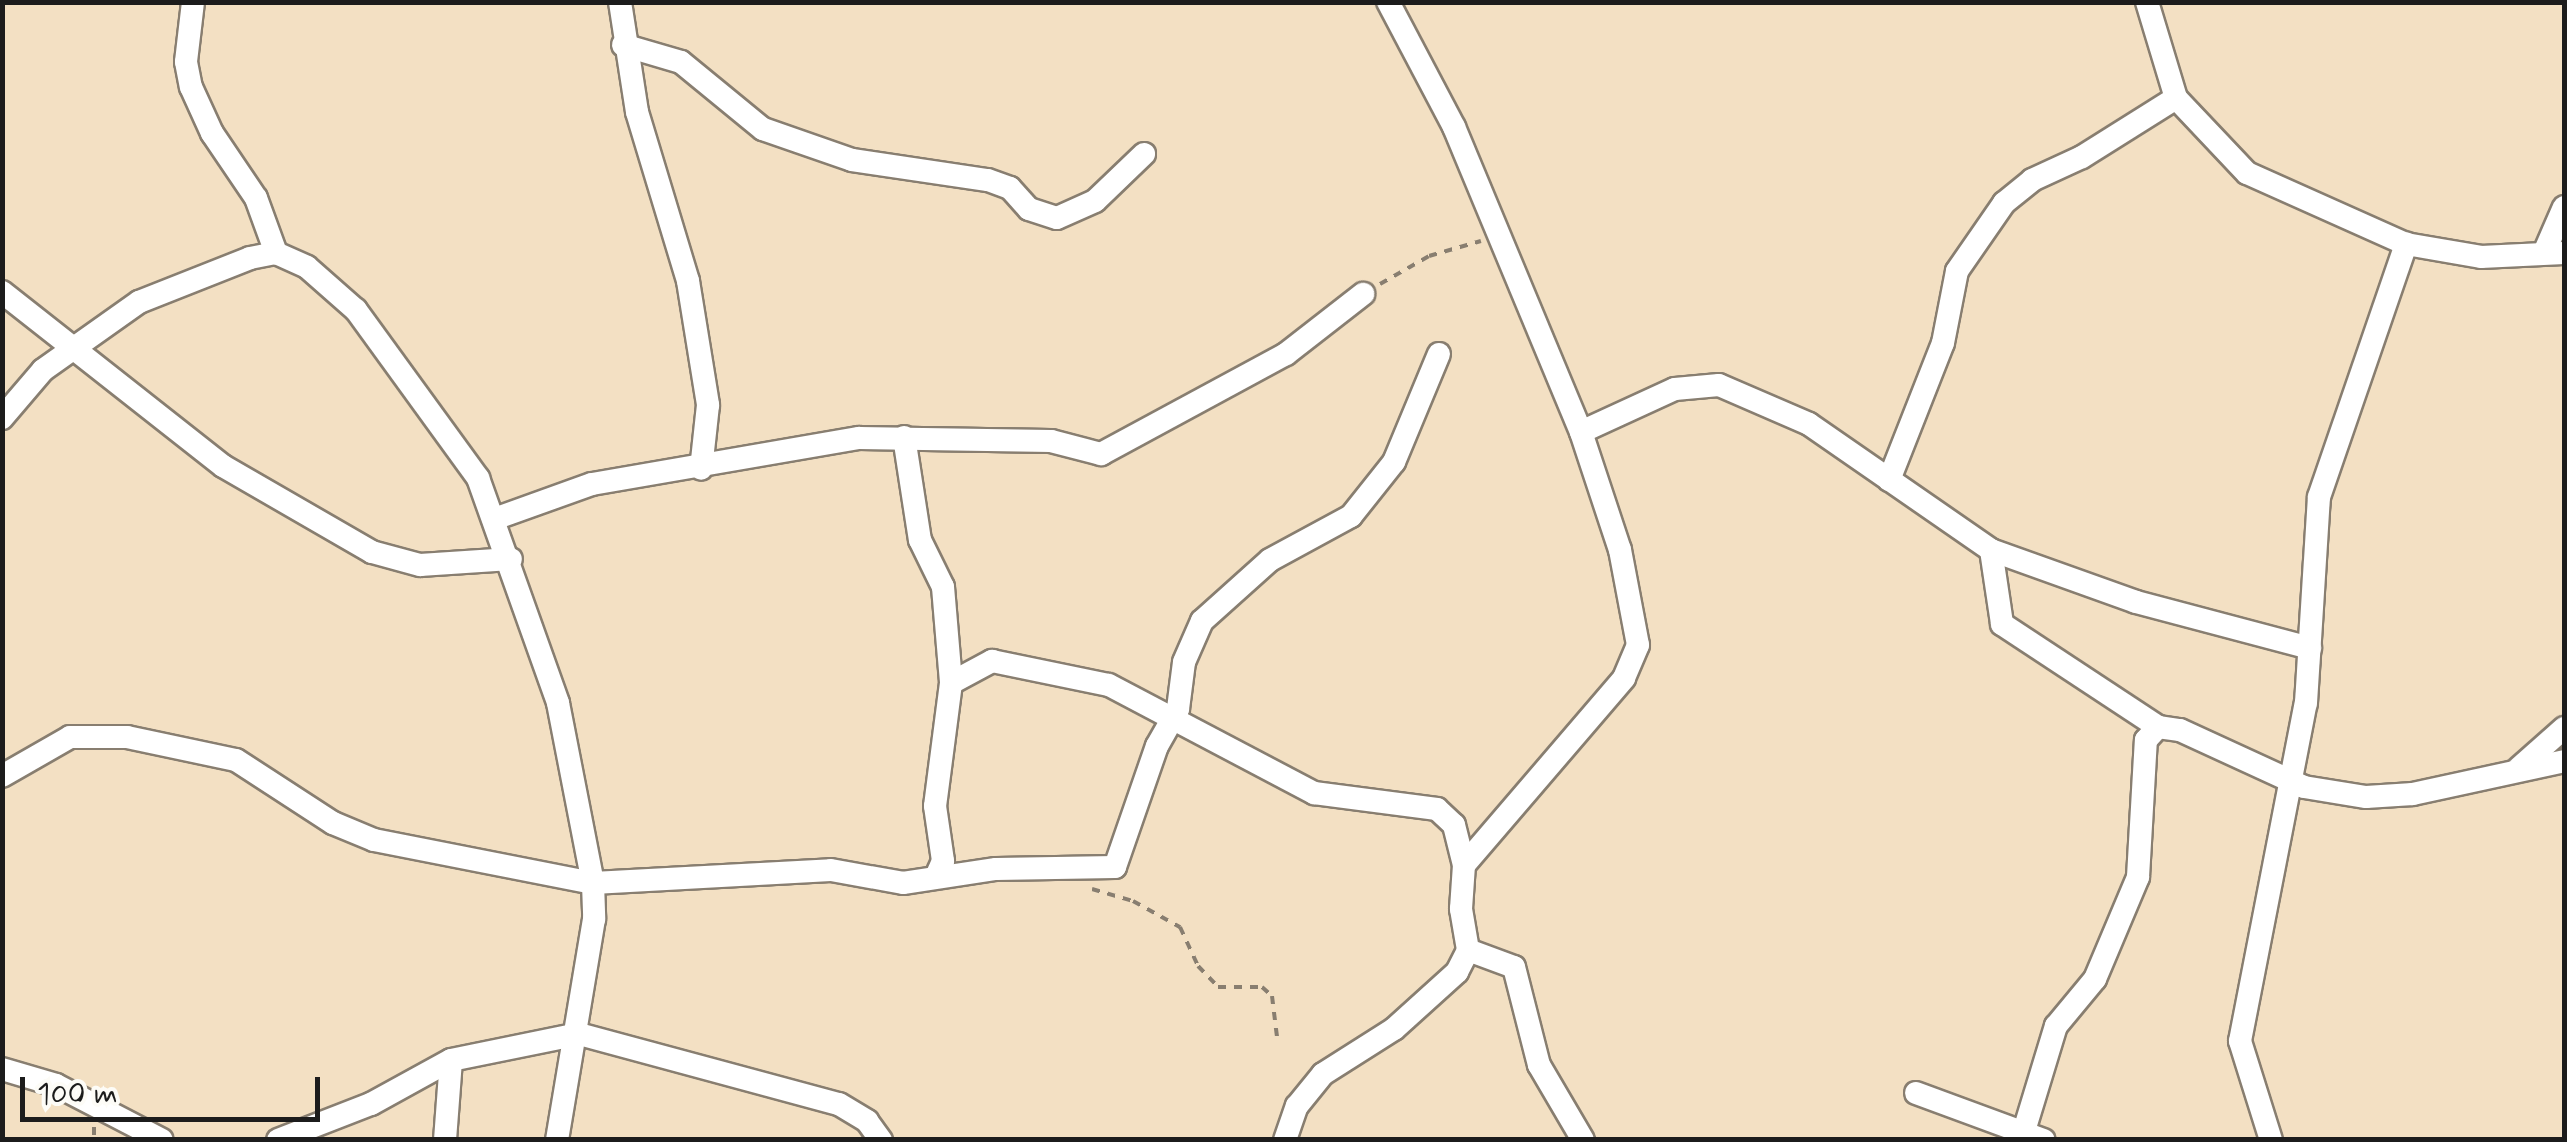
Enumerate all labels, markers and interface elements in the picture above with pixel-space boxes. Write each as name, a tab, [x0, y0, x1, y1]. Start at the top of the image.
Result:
scale bar	[25, 1057, 325, 1119]
text: 100 m	[37, 1075, 118, 1114]

